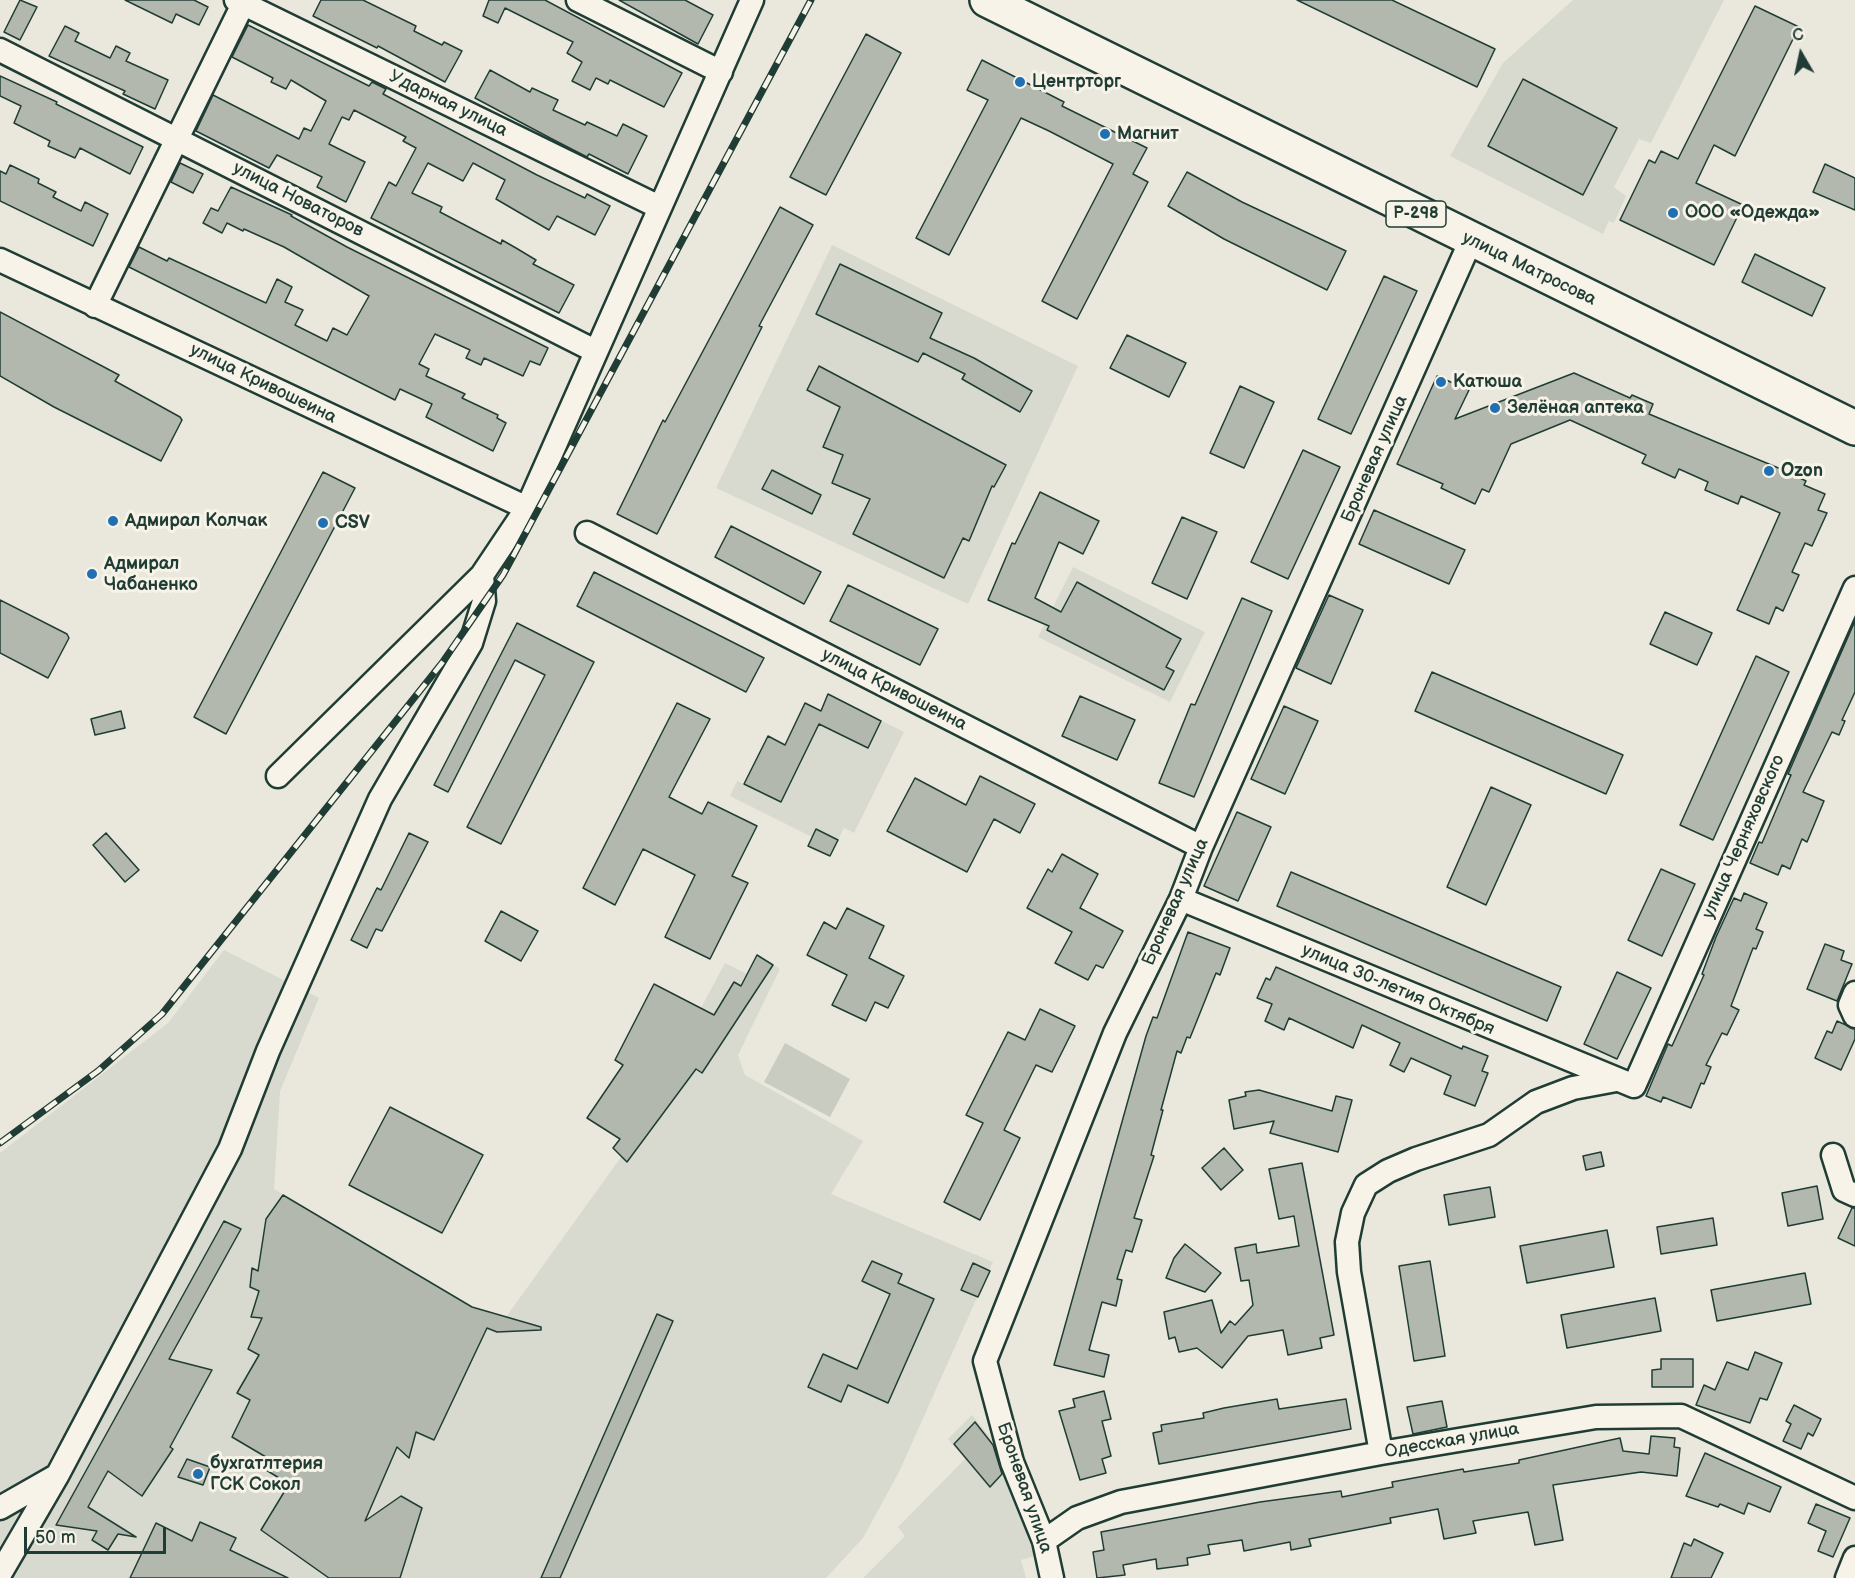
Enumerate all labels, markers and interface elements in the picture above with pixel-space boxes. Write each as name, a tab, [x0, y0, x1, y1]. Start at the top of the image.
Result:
north arrow	[1771, 24, 1831, 84]
text: С	[1791, 25, 1805, 46]
street label: Ударная улица	[385, 66, 511, 142]
place label: Центрторг	[1032, 71, 1121, 93]
marker: Центрторг	[1013, 75, 1027, 89]
place label: Магнит	[1117, 123, 1179, 145]
marker: Магнит	[1098, 127, 1112, 141]
street label: улица Новаторов	[229, 158, 367, 242]
road number: Р-298	[1386, 201, 1446, 227]
place label: ООО «Одежда»	[1685, 202, 1820, 224]
marker: ООО «Одежда»	[1666, 206, 1680, 220]
street label: улица Матросова	[1458, 227, 1600, 311]
street label: улица Кривошеина	[186, 339, 340, 429]
place label: Катюша	[1453, 371, 1522, 393]
marker: Катюша	[1434, 375, 1448, 389]
street label: Броневая улица	[1337, 392, 1413, 526]
place label: Зелёная аптека	[1507, 397, 1644, 419]
marker: Зелёная аптека	[1488, 401, 1502, 415]
place label: Ozon	[1781, 460, 1823, 482]
marker: Ozon	[1762, 464, 1776, 478]
place label: Адмирал Колчак	[125, 510, 267, 532]
place label: CSV	[335, 512, 370, 534]
marker: Адмирал Колчак	[106, 514, 120, 528]
marker: CSV	[316, 516, 330, 530]
place label: Адмирал Чабаненко	[104, 553, 198, 596]
marker: Адмирал Чабаненко	[85, 567, 99, 581]
street label: улица Кривошеина	[818, 644, 970, 736]
street label: улица Черняховского	[1698, 752, 1790, 922]
street label: Броневая улица	[1138, 835, 1214, 969]
street label: улица 30-летия Октября	[1298, 940, 1498, 1040]
street label: Одесская улица	[1383, 1419, 1521, 1463]
street label: Броневая улица	[991, 1420, 1057, 1556]
place label: бухгатлтерия ГСК Сокол	[210, 1453, 323, 1496]
marker: бухгатлтерия ГСК Сокол	[191, 1467, 205, 1481]
scale bar	[27, 1515, 170, 1553]
text: 50 m	[35, 1527, 76, 1548]

